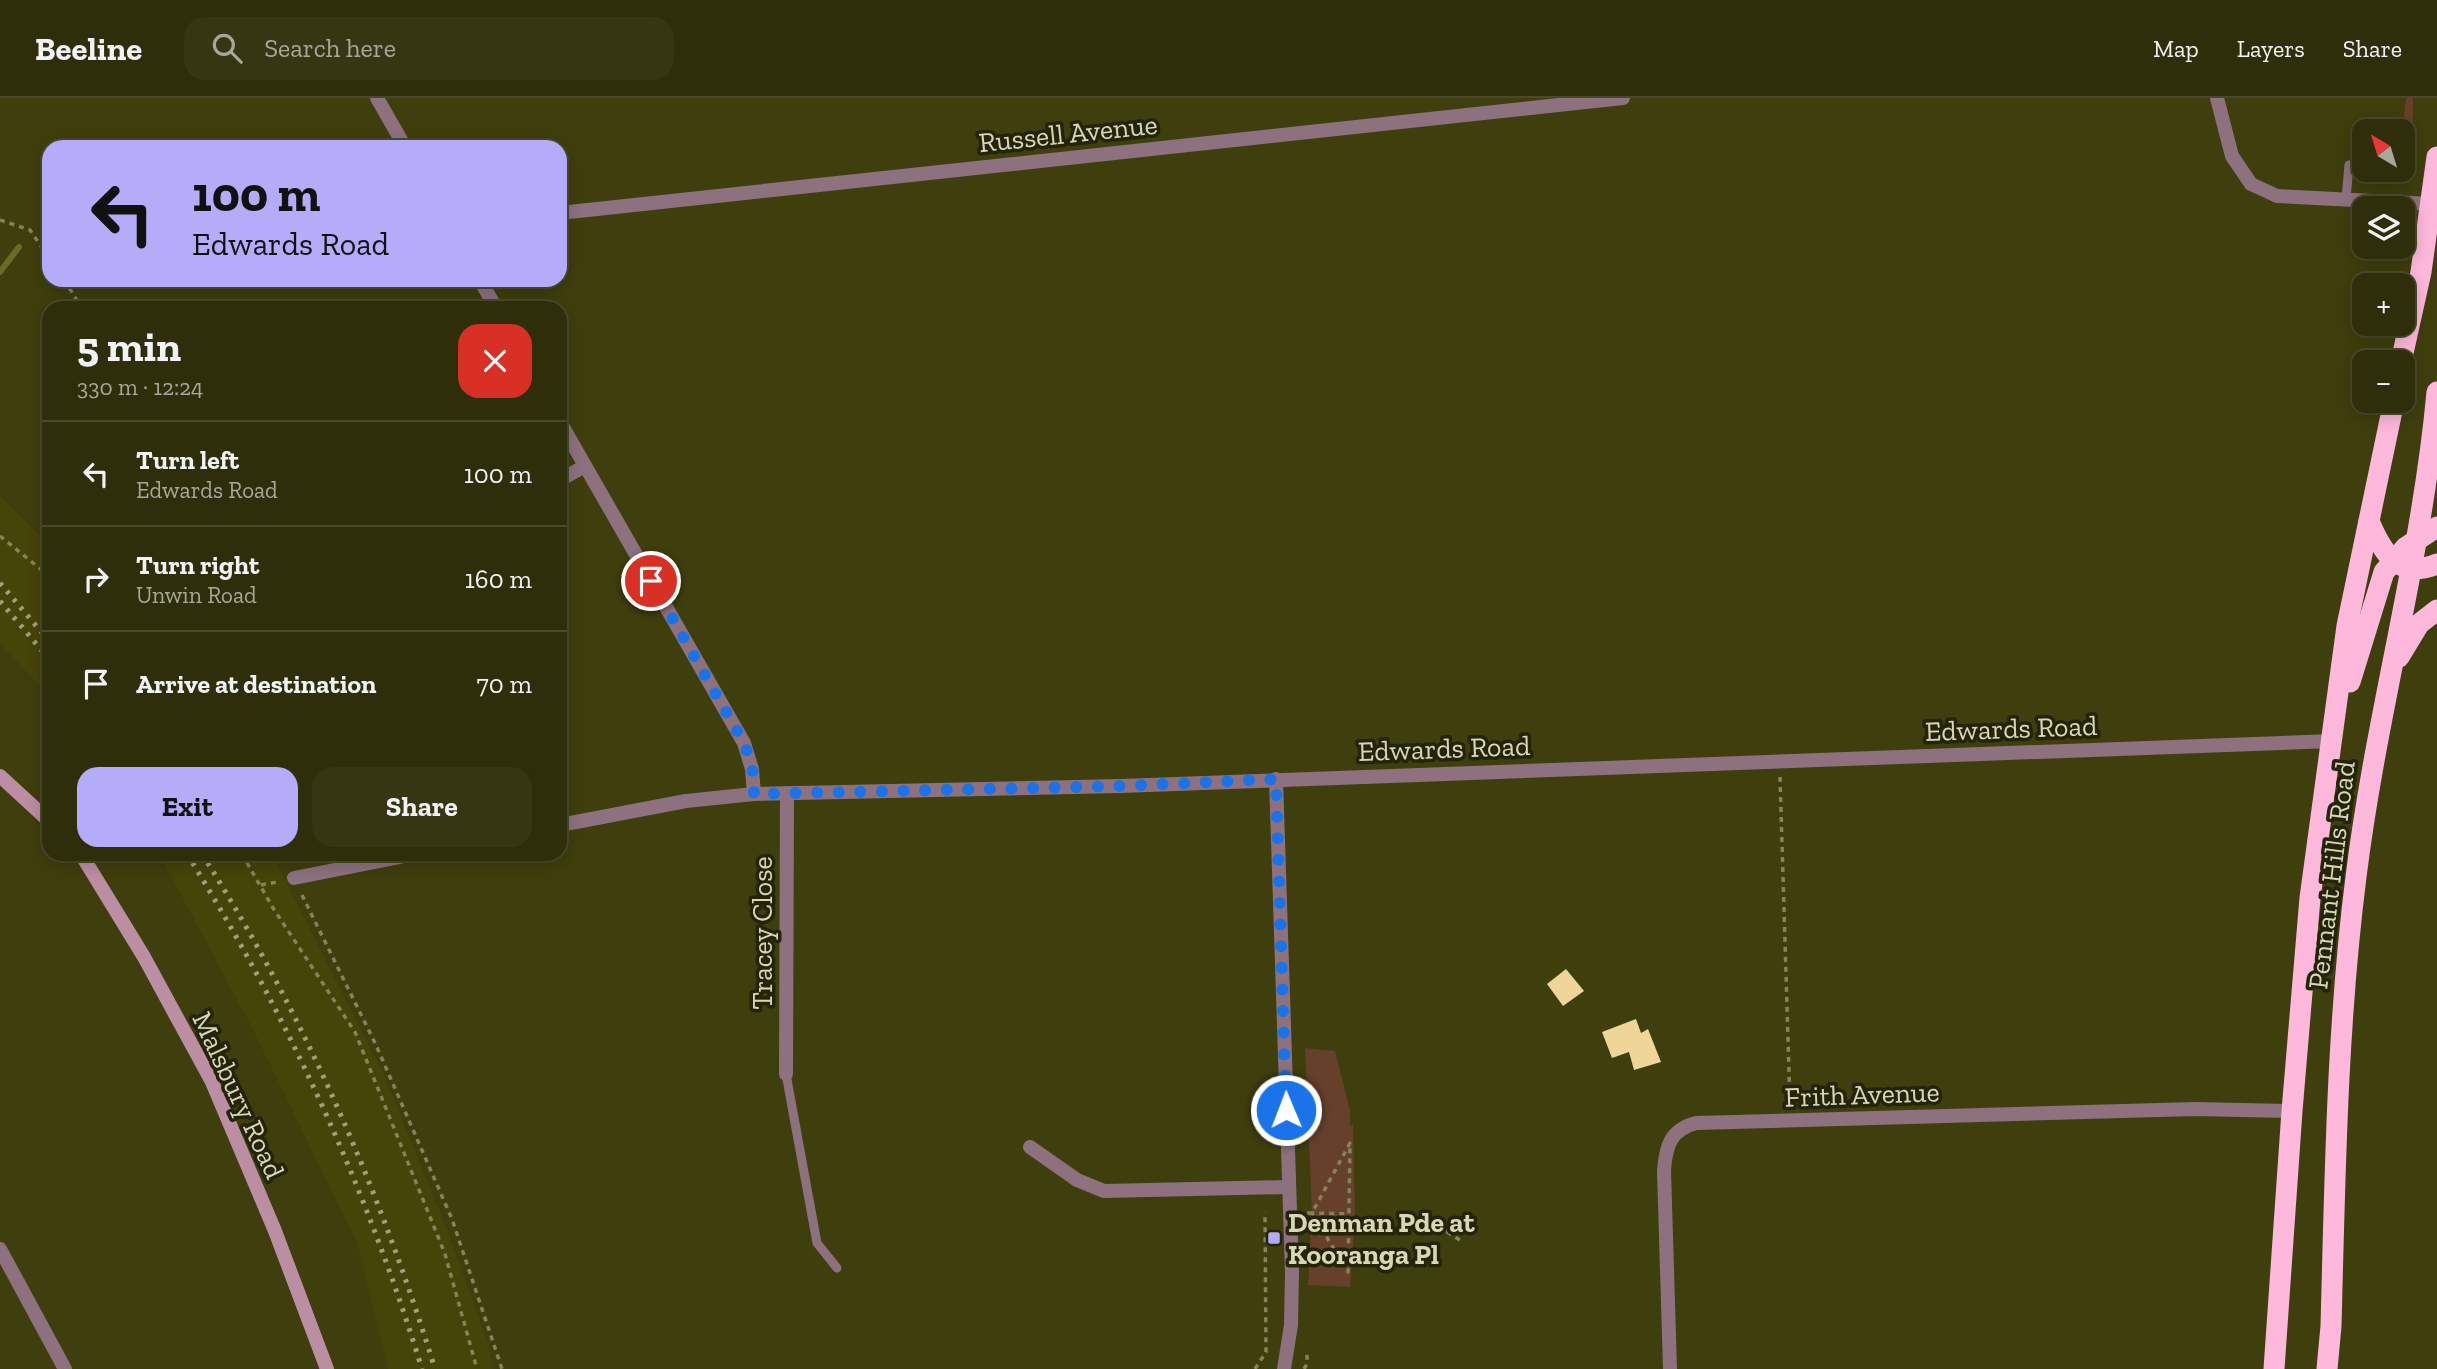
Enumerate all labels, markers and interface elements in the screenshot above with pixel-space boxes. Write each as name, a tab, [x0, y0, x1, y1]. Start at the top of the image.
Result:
search box	[184, 17, 674, 80]
text: Beeline	[35, 29, 142, 68]
icon: search	[208, 29, 246, 67]
text: Search here	[264, 32, 396, 64]
text: Map	[2153, 34, 2199, 63]
text: Layers	[2237, 34, 2305, 63]
text: Share	[2343, 34, 2402, 63]
street label: Russell Avenue	[977, 108, 1159, 159]
north arrow	[2352, 119, 2415, 182]
map controls	[2352, 119, 2415, 413]
text: 100 m	[192, 165, 320, 224]
icon: left	[77, 168, 168, 259]
button: layers	[2352, 196, 2415, 259]
text: Edwards Road	[192, 225, 389, 263]
button: +	[2352, 273, 2415, 336]
text: 5 min	[77, 321, 181, 372]
button: close	[458, 324, 532, 398]
button: −	[2352, 350, 2415, 413]
text: 330 m · 12:24	[77, 373, 203, 401]
text: Turn left	[136, 444, 239, 476]
icon: left	[77, 455, 115, 493]
text: 100 m	[464, 458, 532, 490]
text: Edwards Road	[136, 476, 278, 504]
text: Turn right	[136, 549, 259, 581]
pin	[621, 551, 681, 611]
icon: right	[77, 560, 115, 598]
icon: arrive	[632, 562, 670, 600]
text: 160 m	[465, 563, 532, 595]
text: Unwin Road	[136, 581, 257, 609]
icon: arrive	[77, 665, 115, 703]
text: Arrive at destination	[136, 668, 376, 700]
text: 70 m	[476, 668, 532, 700]
street label: Edwards Road	[1924, 709, 2098, 748]
street label: Edwards Road	[1357, 729, 1531, 768]
street label: Pennant Hills Road	[2301, 759, 2362, 991]
button: Exit	[77, 767, 298, 847]
button: Share	[312, 767, 532, 847]
street label: Tracey Close	[746, 856, 779, 1010]
street label: Malsbury Road	[186, 1007, 292, 1184]
position arrow	[1249, 1073, 1323, 1147]
street label: Frith Avenue	[1784, 1075, 1940, 1114]
place label: Denman Pde at Kooranga Pl	[1288, 1206, 1475, 1271]
marker: Denman Pde at Kooranga Pl	[1266, 1230, 1282, 1246]

